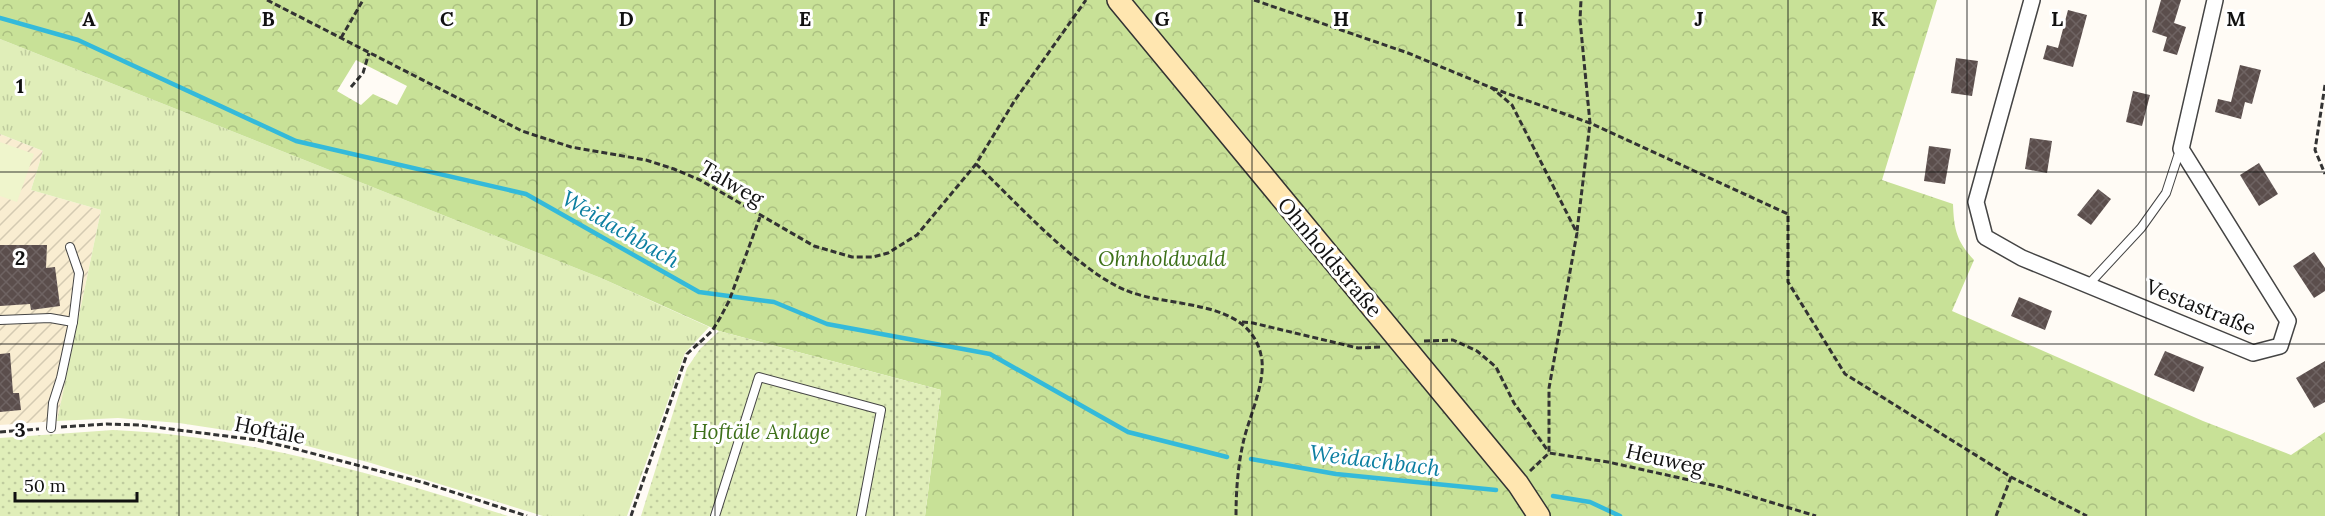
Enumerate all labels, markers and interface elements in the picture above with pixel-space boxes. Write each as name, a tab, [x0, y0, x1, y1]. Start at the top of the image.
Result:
text: A	[82, 6, 96, 31]
text: B	[261, 6, 275, 31]
text: C	[440, 6, 454, 31]
text: D	[618, 6, 634, 31]
text: E	[799, 6, 811, 31]
text: F	[978, 6, 990, 31]
text: G	[1154, 6, 1170, 31]
text: H	[1333, 6, 1349, 31]
text: I	[1516, 6, 1524, 31]
text: J	[1694, 6, 1704, 31]
text: K	[1871, 6, 1886, 31]
text: L	[2051, 6, 2063, 31]
text: M	[2226, 6, 2246, 31]
text: 1	[16, 73, 24, 98]
street label: Talweg	[695, 154, 769, 212]
water label: Weidachbach	[557, 184, 685, 274]
street label: Ohnholdstraße	[1272, 191, 1388, 323]
text: 2	[15, 245, 25, 270]
park label: Ohnholdwald	[1098, 245, 1226, 272]
street label: Vestastraße	[2141, 272, 2260, 341]
street label: Hoftäle	[232, 410, 308, 450]
text: 3	[14, 417, 26, 442]
park label: Hoftäle Anlage	[692, 418, 830, 445]
street label: Heuweg	[1623, 437, 1707, 481]
water label: Weidachbach	[1308, 438, 1442, 482]
scale bar	[15, 465, 136, 503]
text: 50 m	[24, 474, 66, 497]

